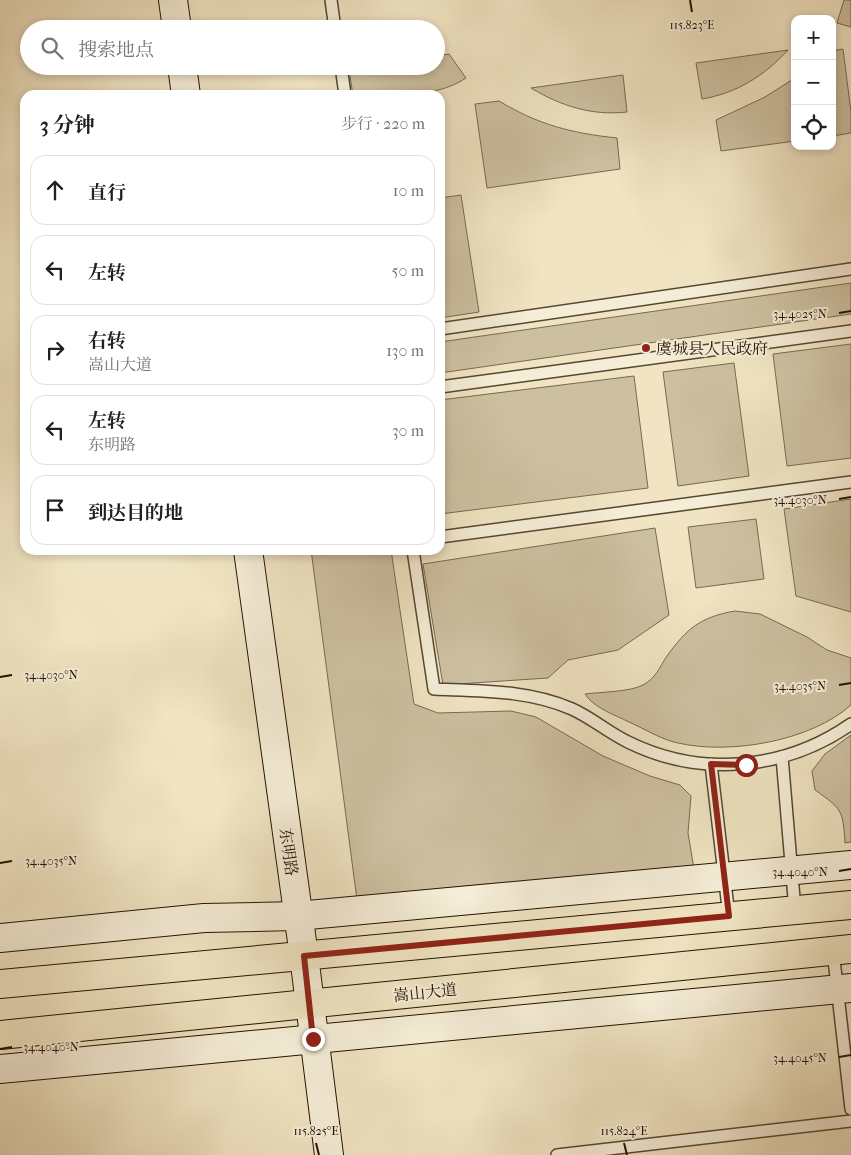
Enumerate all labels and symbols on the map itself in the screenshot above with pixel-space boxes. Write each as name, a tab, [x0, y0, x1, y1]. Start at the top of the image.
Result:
text: 115.823°E	[670, 18, 714, 32]
text: 34.4025°N	[773, 307, 827, 321]
place label: 虞城县人民政府	[656, 339, 768, 358]
marker: 虞城县人民政府	[640, 342, 652, 354]
text: 34.4030°N	[773, 493, 827, 507]
text: 34.4030°N	[24, 668, 78, 682]
text: 34.4035°N	[774, 679, 826, 693]
route start	[735, 754, 758, 777]
street label: 东明路	[276, 827, 301, 877]
text: 34.4035°N	[25, 854, 77, 868]
text: 34.4040°N	[772, 865, 828, 879]
street label: 嵩山大道	[392, 980, 458, 1005]
route end	[302, 1028, 325, 1051]
text: 34.4040°N	[23, 1040, 79, 1054]
text: 34.4045°N	[773, 1051, 827, 1065]
text: 115.825°E	[293, 1124, 339, 1138]
text: 115.824°E	[600, 1124, 648, 1138]

